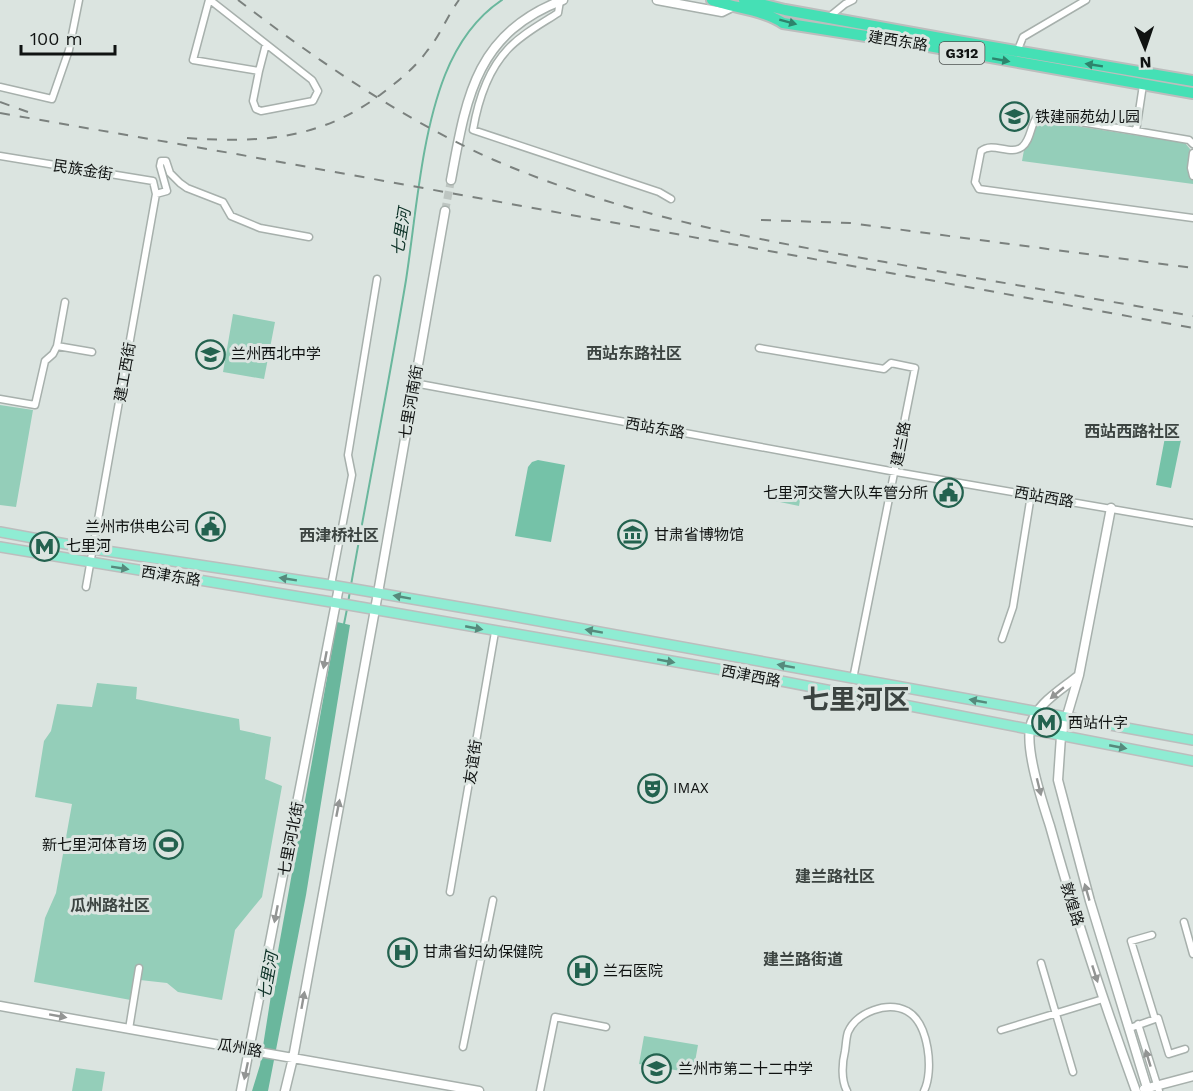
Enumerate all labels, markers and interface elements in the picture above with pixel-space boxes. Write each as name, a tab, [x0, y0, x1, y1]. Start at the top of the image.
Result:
scale bar	[21, 18, 116, 56]
one-way arrow	[779, 18, 797, 28]
north arrow	[1115, 18, 1175, 78]
street label: 建西东路	[867, 27, 929, 55]
text: 100 m	[30, 28, 83, 49]
road number: G312	[940, 42, 984, 64]
text: N	[1139, 53, 1152, 72]
one-way arrow	[991, 56, 1010, 65]
one-way arrow	[1084, 60, 1103, 69]
school or university icon: 铁建丽苑幼儿园	[998, 101, 1030, 133]
place label: 铁建丽苑幼儿园	[1035, 108, 1140, 126]
street label: 民族金街	[52, 156, 114, 184]
water label: 七里河	[388, 204, 415, 257]
school or university icon: 兰州西北中学	[194, 338, 226, 370]
street label: 建工西街	[111, 341, 139, 403]
district label: 西站东路社区	[586, 344, 682, 363]
place label: 兰州西北中学	[231, 345, 321, 363]
street label: 七里河南街	[396, 363, 426, 441]
street label: 西站东路	[624, 414, 686, 442]
street label: 建兰路	[888, 420, 914, 468]
district label: 西站西路社区	[1084, 422, 1180, 441]
public building icon: 七里河交警大队车管分所	[933, 477, 965, 509]
street label: 西站西路	[1013, 483, 1075, 511]
place label: 七里河交警大队车管分所	[763, 484, 928, 502]
public building icon: 兰州市供电公司	[195, 511, 227, 543]
place label: 兰州市供电公司	[85, 518, 190, 536]
museum icon: 甘肃省博物馆	[617, 519, 649, 551]
district label: 西津桥社区	[299, 526, 379, 545]
place label: 甘肃省博物馆	[654, 526, 744, 544]
metro station icon: 七里河	[29, 530, 61, 562]
place label: 七里河	[66, 537, 111, 555]
street label: 西津东路	[140, 562, 202, 590]
one-way arrow	[110, 564, 129, 573]
one-way arrow	[278, 574, 297, 583]
one-way arrow	[392, 592, 411, 601]
one-way arrow	[464, 624, 483, 633]
one-way arrow	[584, 626, 603, 635]
one-way arrow	[320, 651, 329, 670]
one-way arrow	[657, 656, 676, 665]
street label: 西津西路	[720, 661, 782, 691]
one-way arrow	[776, 661, 795, 670]
district label: 七里河区	[802, 684, 910, 716]
one-way arrow	[1049, 687, 1065, 700]
one-way arrow	[968, 696, 987, 705]
metro station icon: 西站什字	[1031, 707, 1063, 739]
place label: 西站什字	[1068, 714, 1128, 732]
street label: 友谊街	[461, 738, 485, 786]
one-way arrow	[1109, 743, 1128, 752]
theatre icon: IMAX	[636, 772, 668, 804]
one-way arrow	[1034, 778, 1044, 796]
place label: IMAX	[673, 779, 709, 797]
one-way arrow	[334, 799, 343, 818]
street label: 七里河北街	[275, 800, 307, 878]
sports icon: 新七里河体育场	[152, 829, 184, 861]
place label: 新七里河体育场	[42, 836, 147, 854]
district label: 建兰路社区	[795, 867, 875, 886]
street label: 敦煌路	[1057, 880, 1087, 928]
one-way arrow	[1082, 883, 1091, 901]
district label: 瓜州路社区	[70, 896, 150, 915]
one-way arrow	[271, 904, 280, 923]
hospital icon: 甘肃省妇幼保健院	[386, 936, 418, 968]
place label: 甘肃省妇幼保健院	[423, 943, 543, 961]
water label: 七里河	[254, 948, 282, 1001]
district label: 建兰路街道	[763, 950, 843, 969]
hospital icon: 兰石医院	[566, 955, 598, 987]
place label: 兰石医院	[603, 962, 663, 980]
one-way arrow	[1090, 965, 1100, 983]
one-way arrow	[299, 990, 308, 1009]
one-way arrow	[48, 1012, 67, 1021]
street label: 瓜州路	[216, 1035, 264, 1061]
one-way arrow	[1143, 1049, 1153, 1067]
school or university icon: 兰州市第二十二中学	[641, 1053, 673, 1085]
place label: 兰州市第二十二中学	[678, 1060, 813, 1078]
one-way arrow	[241, 1061, 250, 1080]

